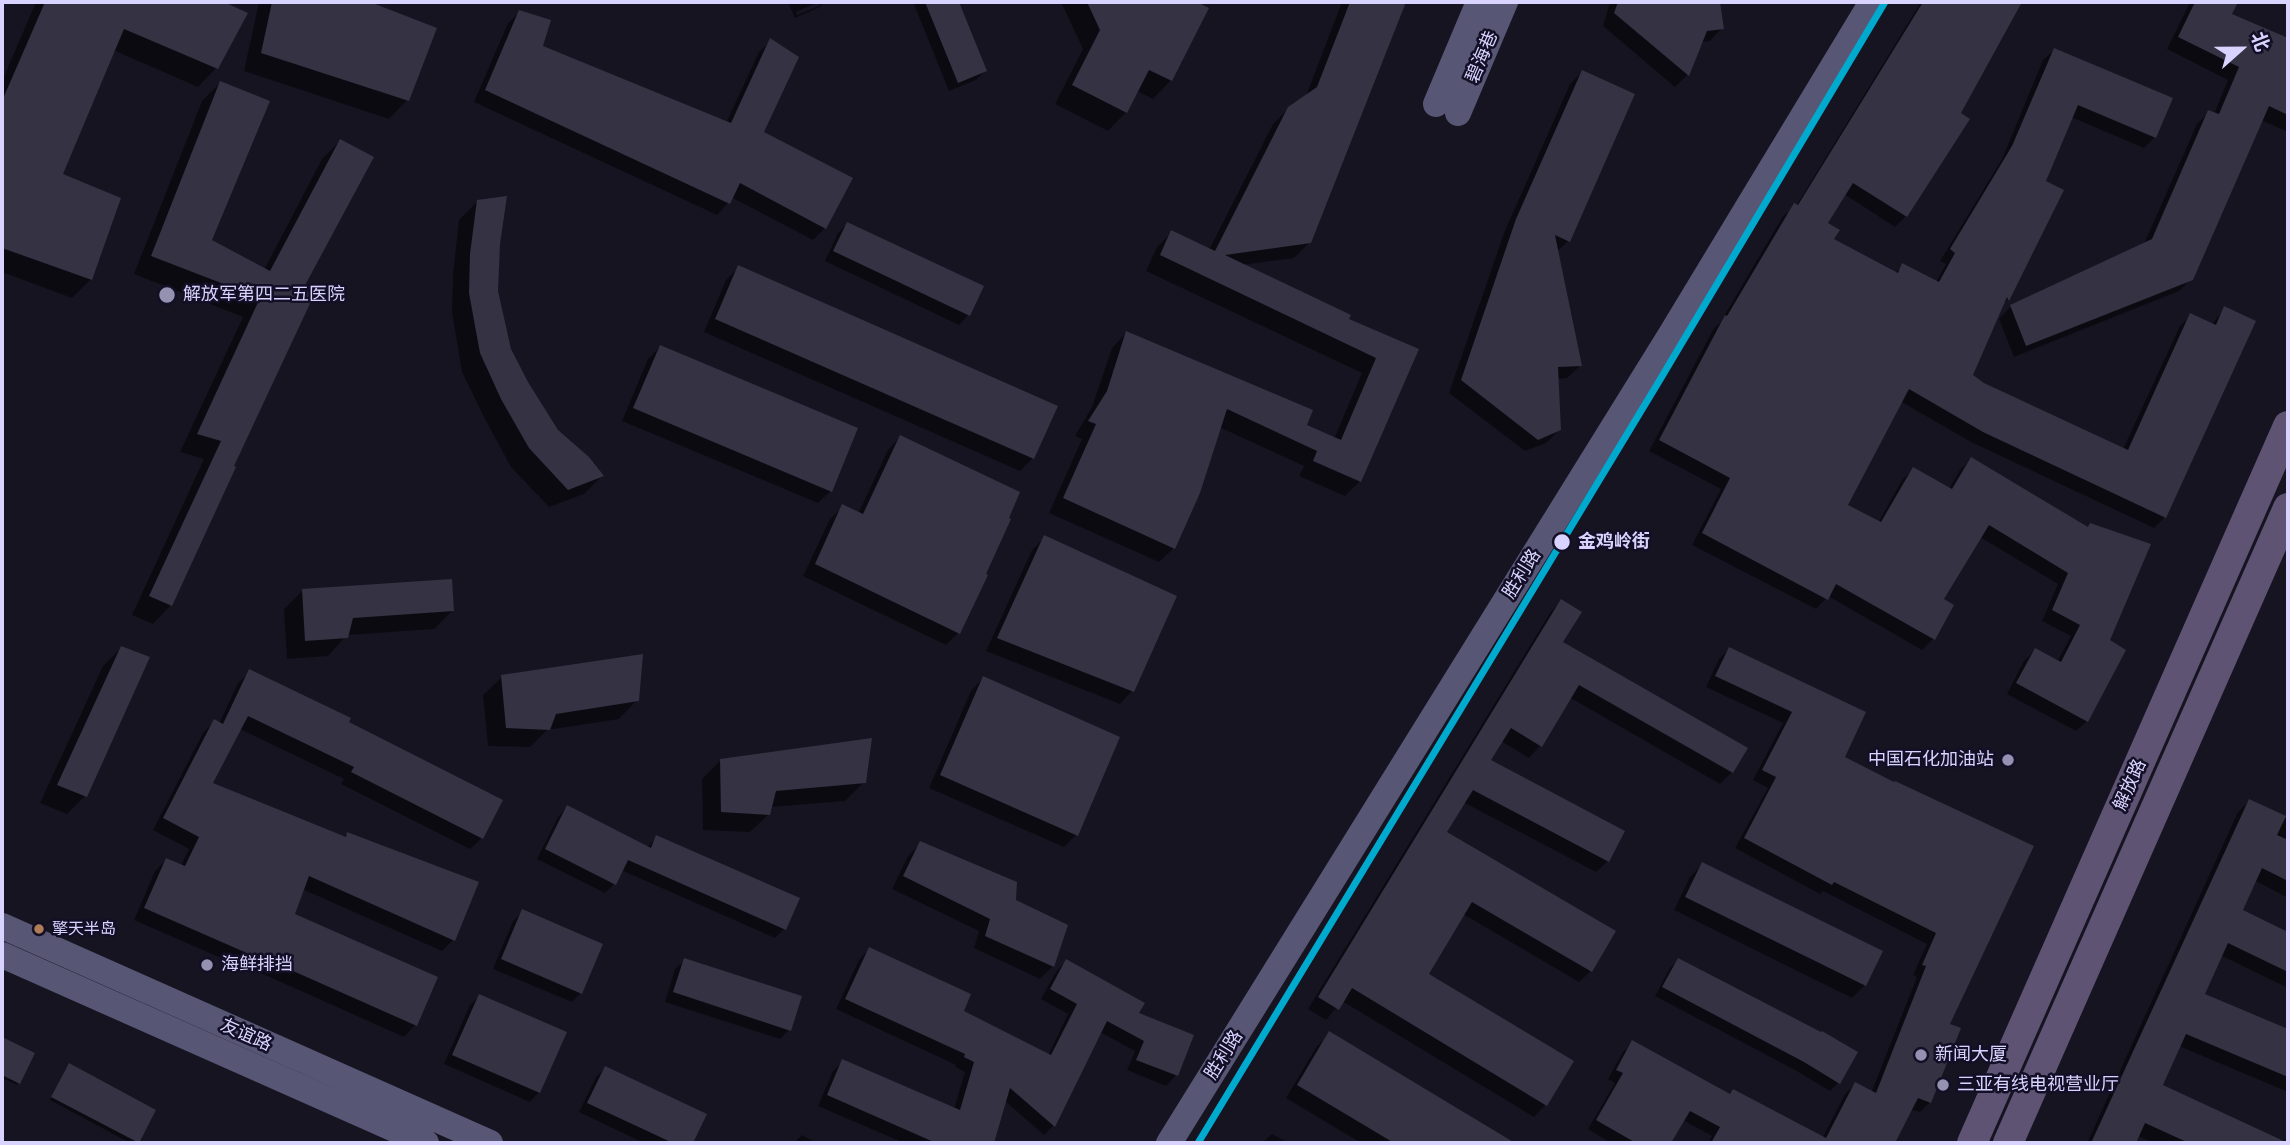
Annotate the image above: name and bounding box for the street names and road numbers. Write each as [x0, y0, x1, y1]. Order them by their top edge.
street label: 碧海巷 [1462, 28, 1502, 86]
street label: 胜利路 [1499, 545, 1545, 603]
street label: 解放路 [2109, 756, 2151, 814]
street label: 友谊路 [217, 1014, 275, 1056]
street label: 胜利路 [1201, 1026, 1247, 1084]

